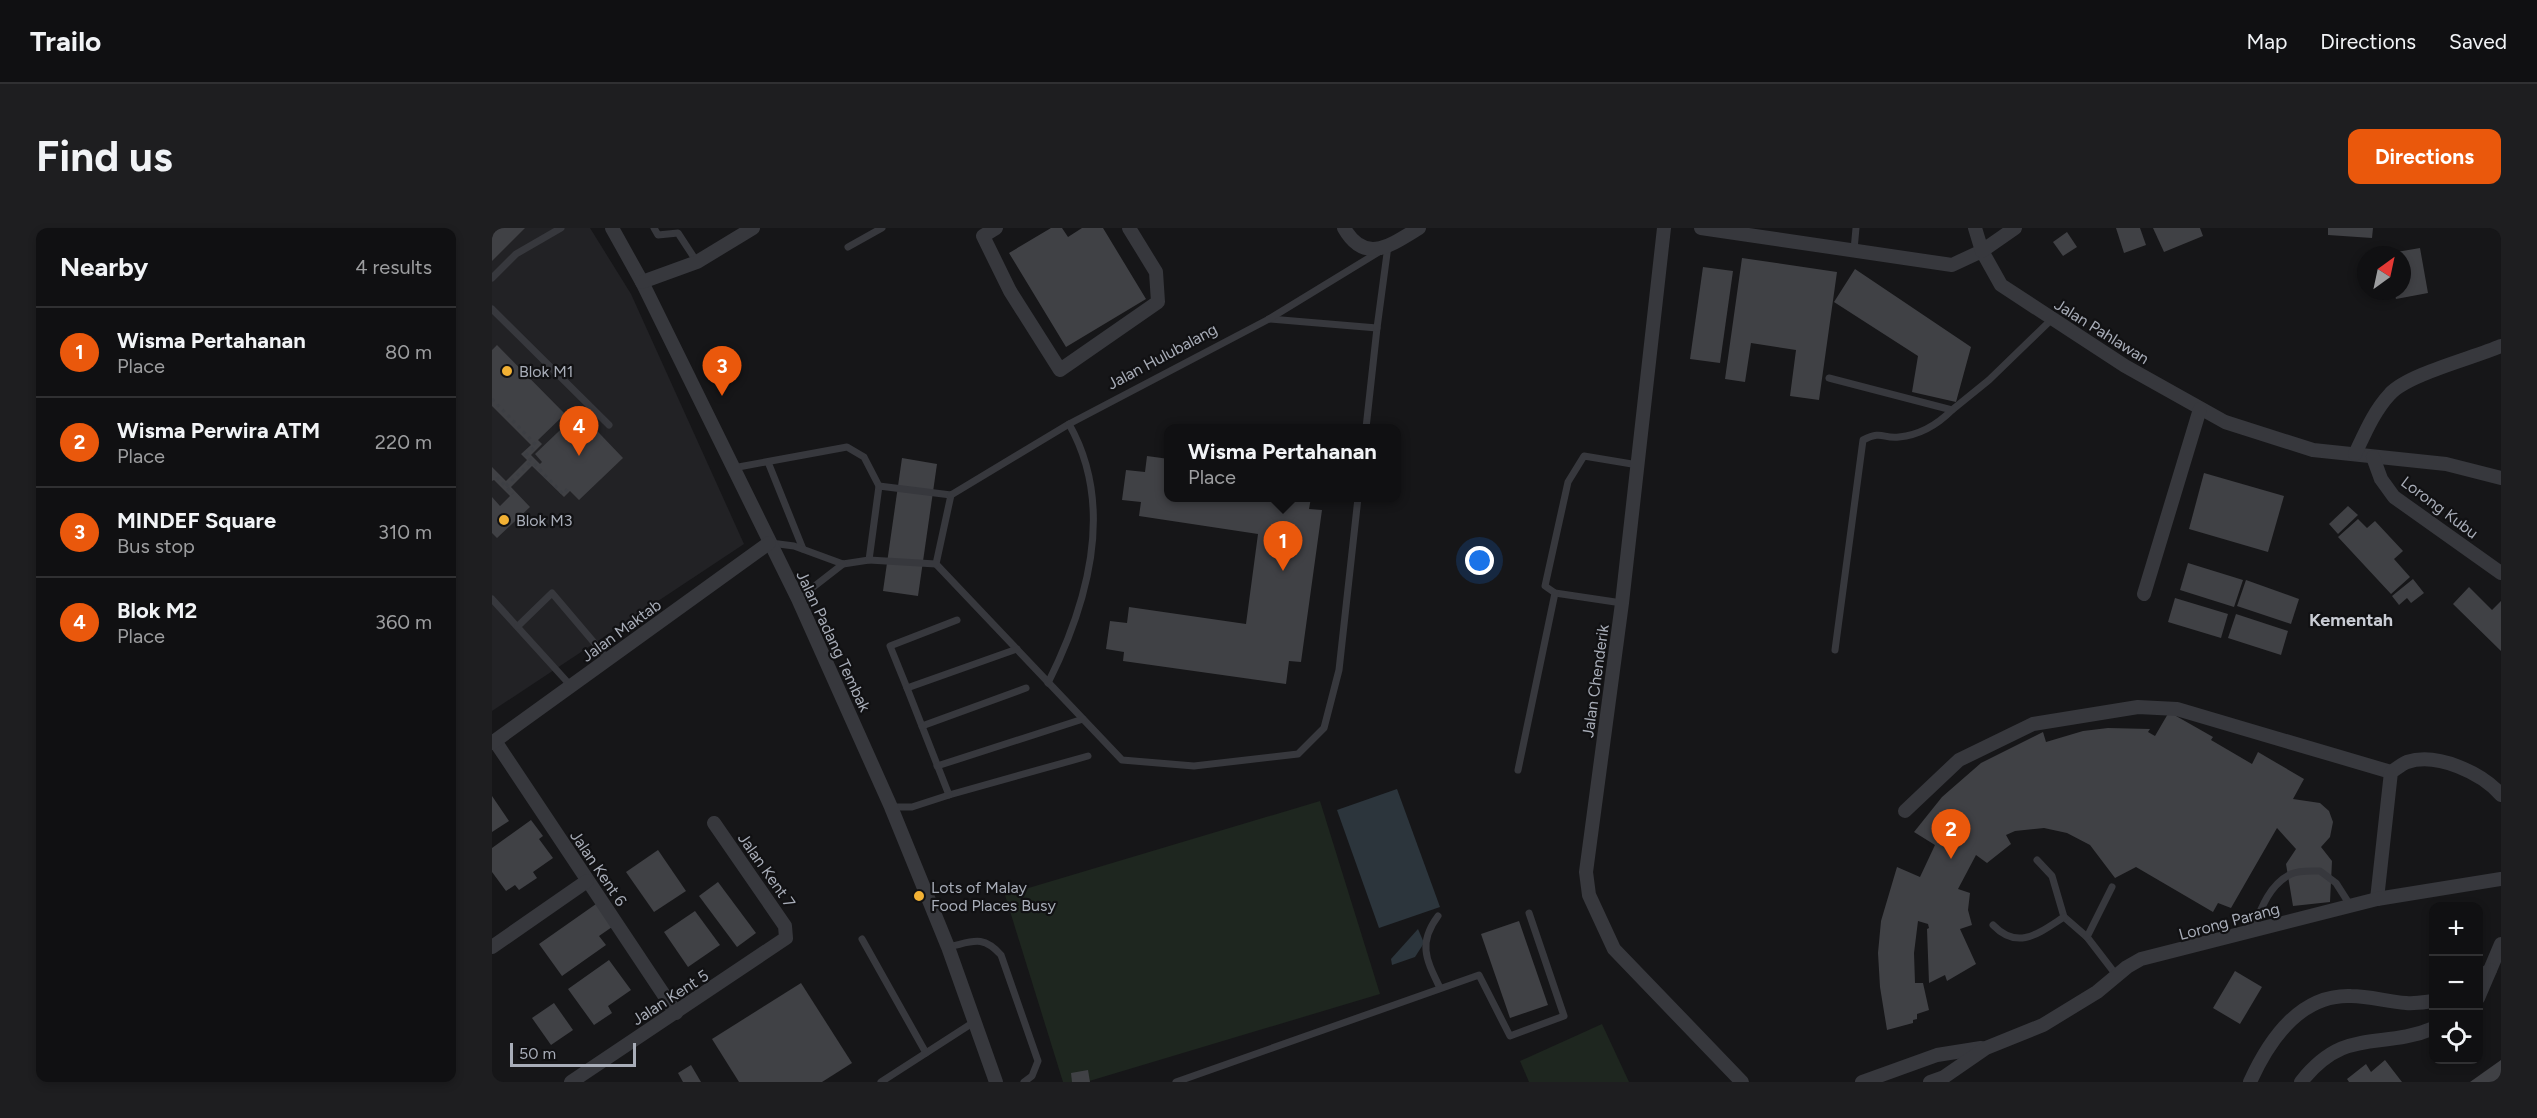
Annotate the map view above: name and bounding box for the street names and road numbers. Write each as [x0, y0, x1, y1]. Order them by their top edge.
street label: Jalan Pahlawan [2051, 295, 2153, 368]
street label: Jalan Hulubalang [1104, 319, 1221, 393]
street label: Lorong Kubu [2397, 472, 2482, 543]
street label: Jalan Padang Tembak [792, 568, 875, 715]
street label: Jalan Maktab [578, 595, 665, 666]
street label: Jalan Chenderik [1578, 623, 1613, 739]
street label: Jalan Kent 6 [566, 827, 631, 910]
street label: Jalan Kent 7 [734, 829, 800, 912]
street label: Lorong Parang [2177, 899, 2282, 944]
street label: Jalan Kent 5 [628, 966, 712, 1029]

